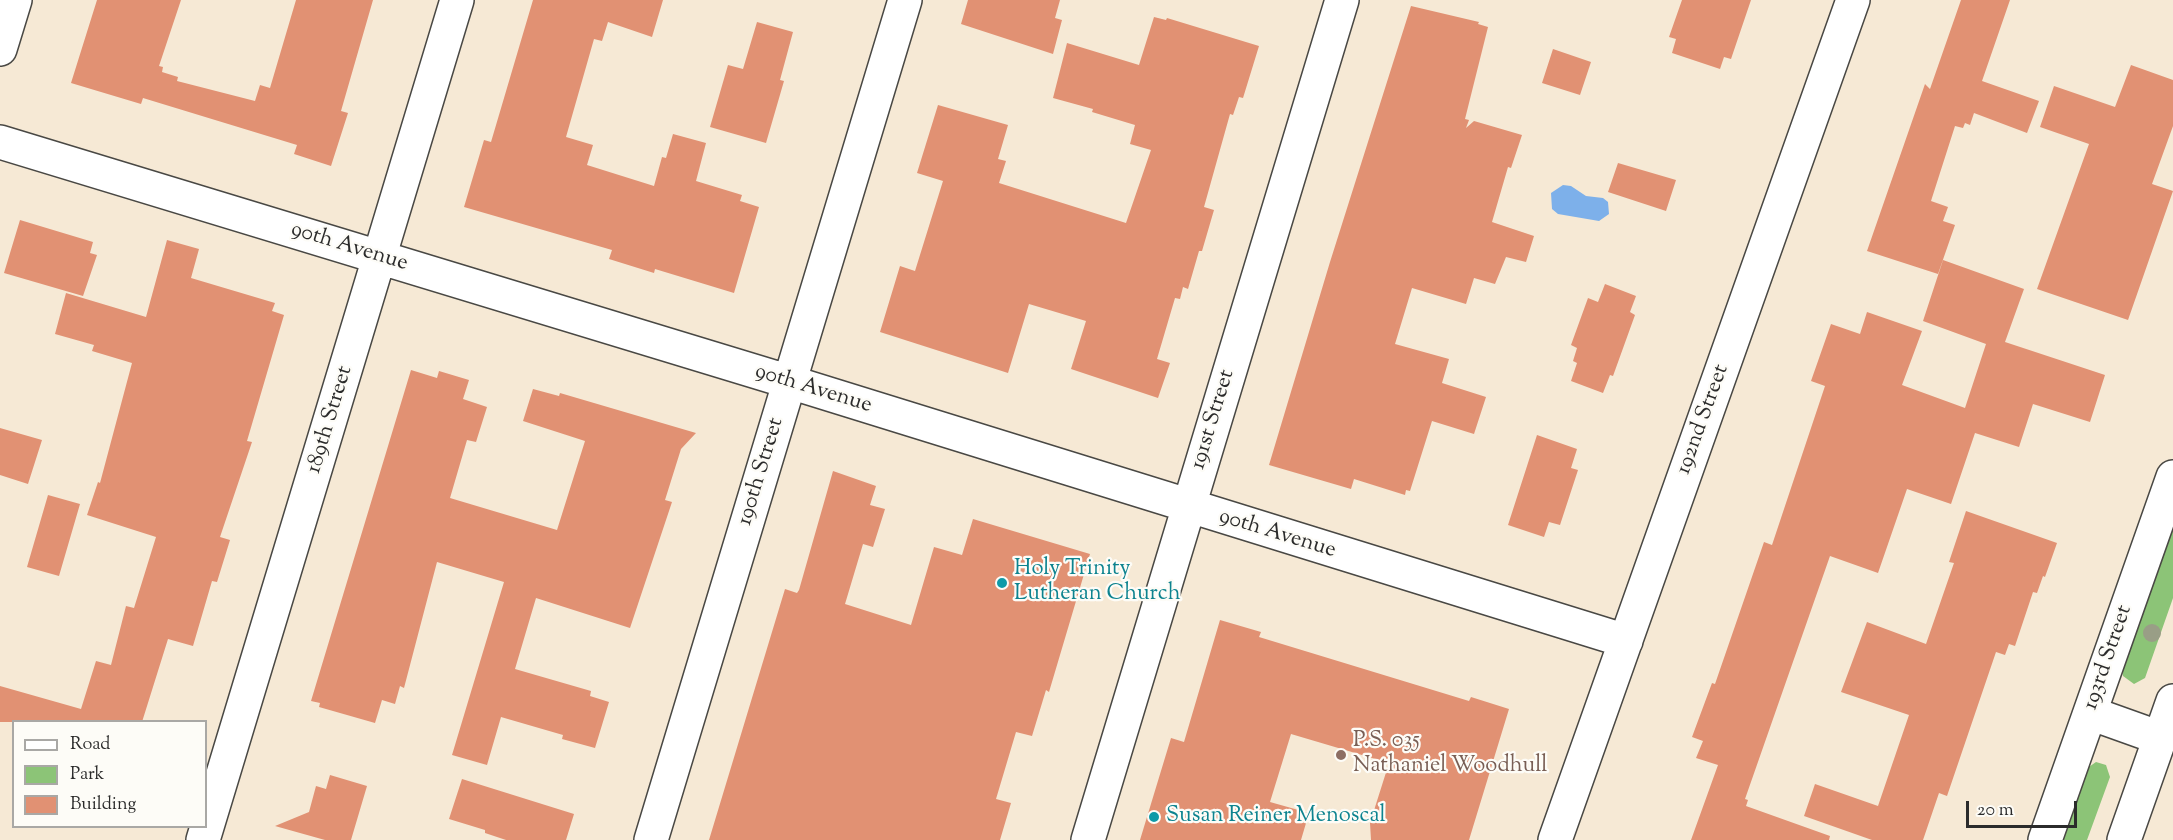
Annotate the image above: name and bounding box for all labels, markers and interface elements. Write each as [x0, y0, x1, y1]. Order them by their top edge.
street label: 90th Avenue [287, 218, 411, 278]
street label: 90th Avenue [751, 360, 875, 420]
street label: 192nd Street [1672, 361, 1736, 479]
street label: 189th Street [302, 363, 360, 477]
street label: 191st Street [1186, 367, 1242, 473]
street label: 190th Street [733, 415, 791, 529]
street label: 90th Avenue [1215, 505, 1339, 565]
place label: Holy Trinity Lutheran Church [1014, 557, 1181, 608]
marker: Holy Trinity Lutheran Church [995, 576, 1009, 590]
street label: 193rd Street [2079, 602, 2139, 714]
legend [12, 720, 207, 828]
place label: P.S. 035 Nathaniel Woodhull [1353, 729, 1547, 780]
text: Road [70, 732, 110, 758]
marker: P.S. 035 Nathaniel Woodhull [1334, 748, 1348, 762]
text: Park [70, 762, 104, 788]
scale bar [1969, 789, 2080, 827]
text: Building [70, 792, 136, 818]
text: 20 m [1977, 798, 2014, 824]
place label: Susan Reiner Menoscal [1166, 804, 1386, 830]
marker: Susan Reiner Menoscal [1147, 810, 1161, 824]

